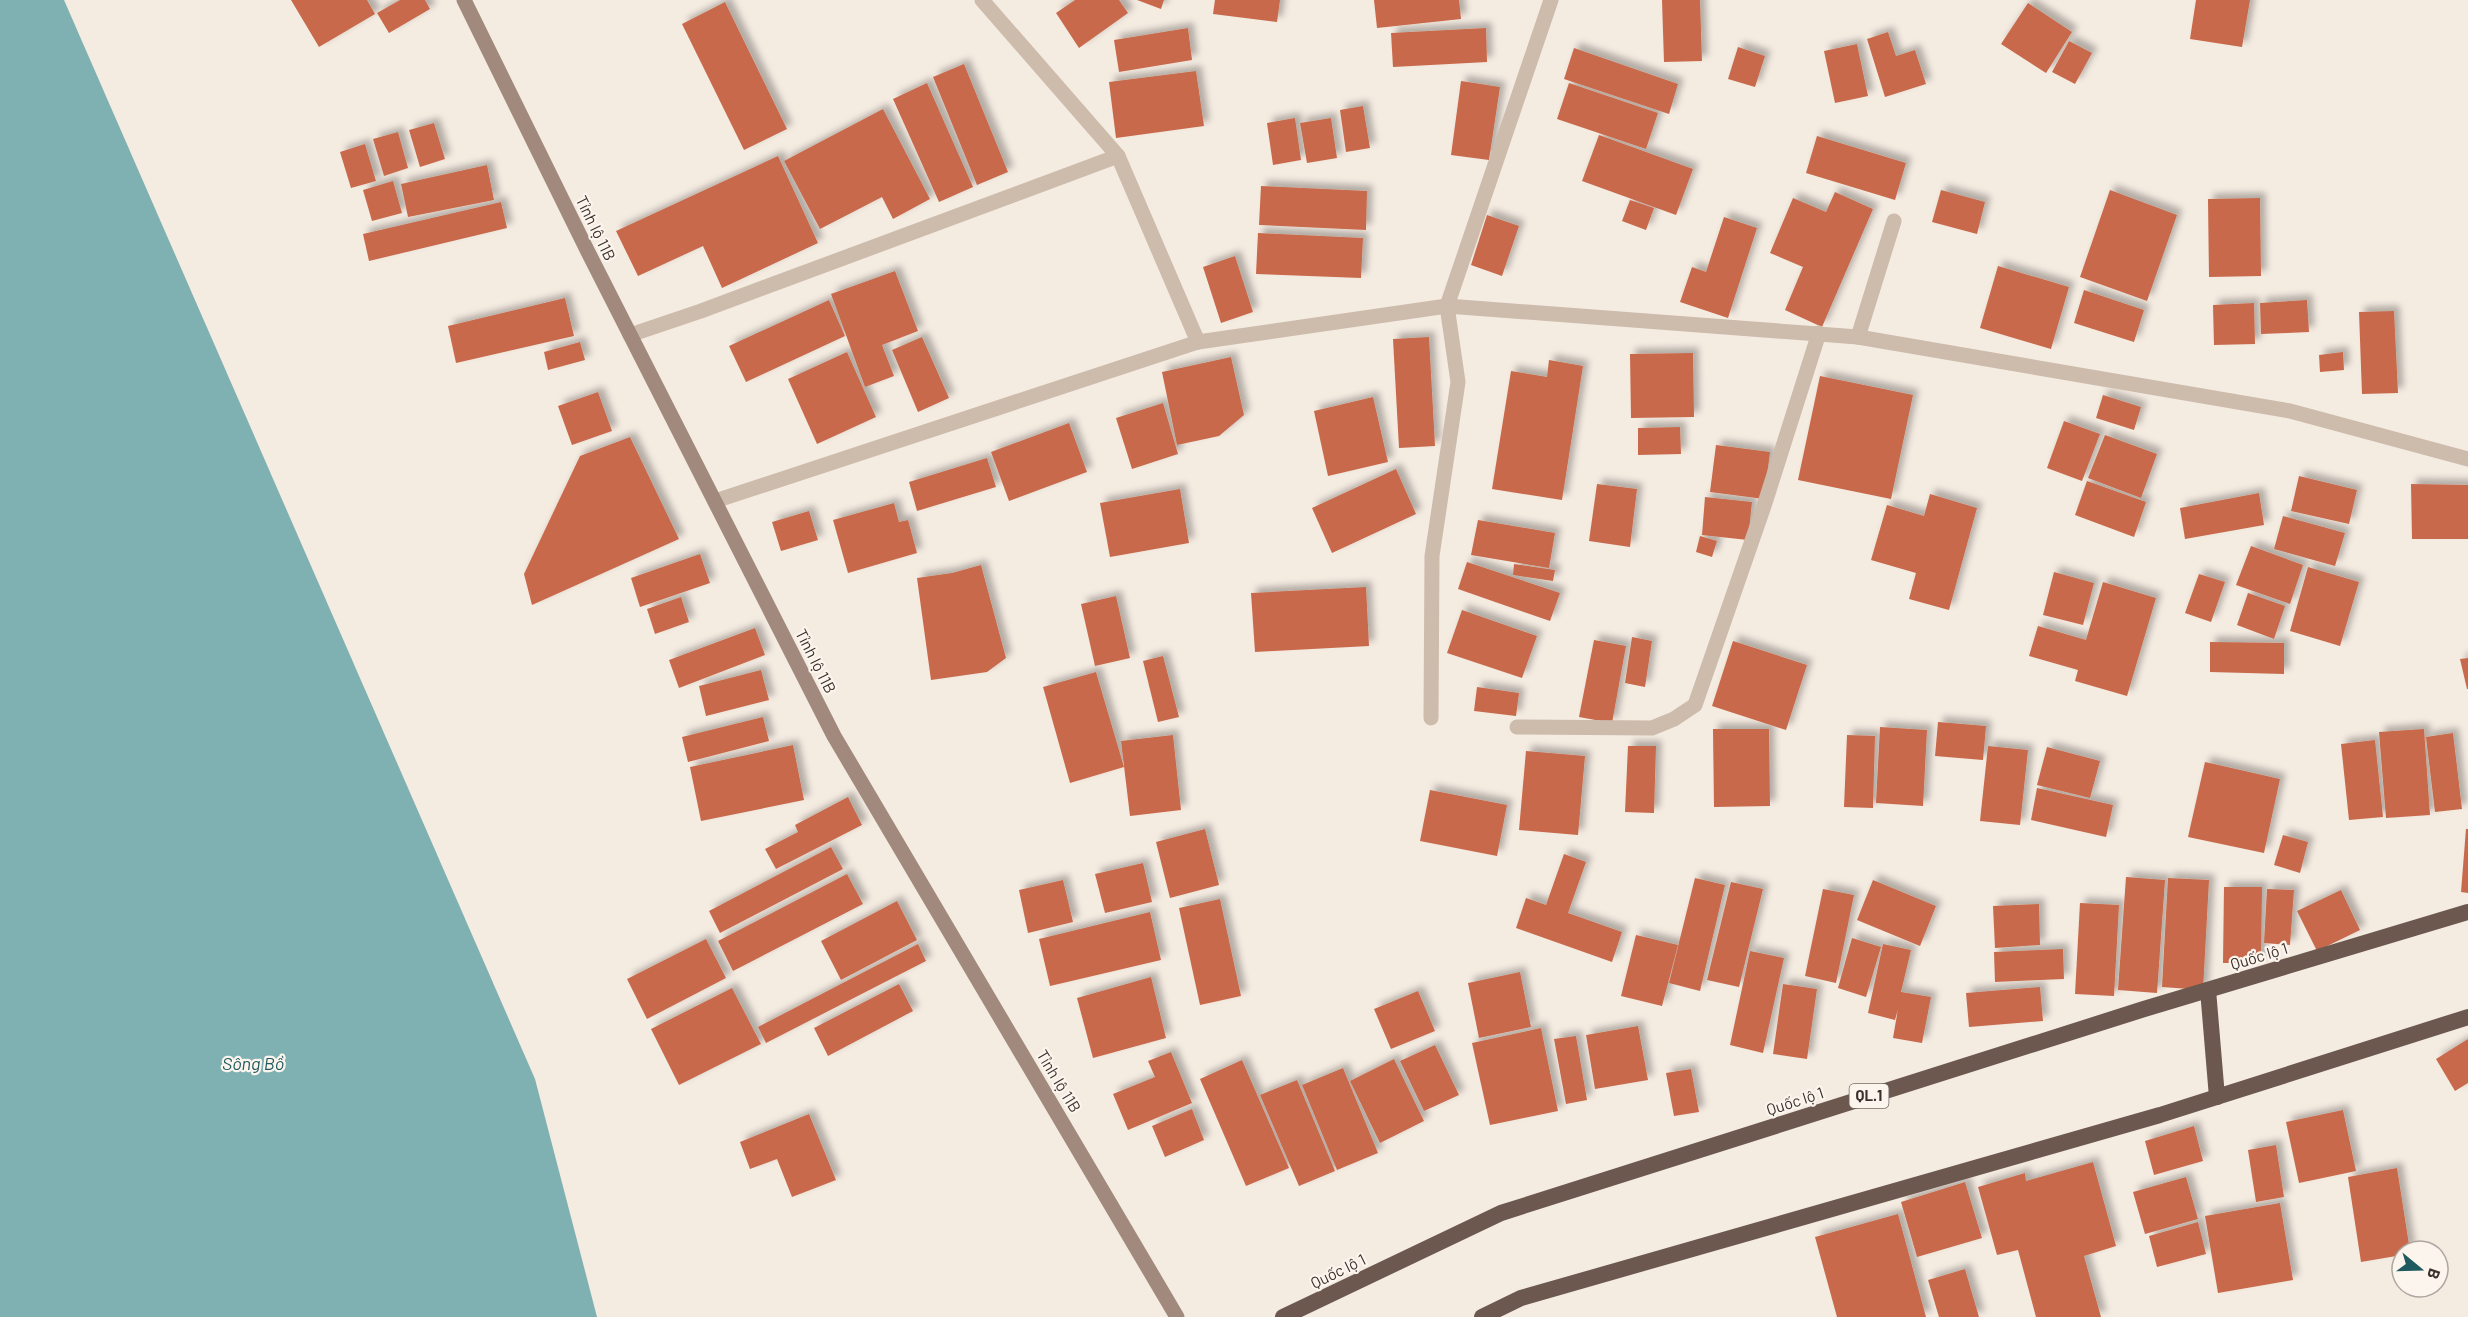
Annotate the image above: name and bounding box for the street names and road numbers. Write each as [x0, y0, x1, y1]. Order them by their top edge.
street label: Tỉnh lộ 11B [573, 192, 620, 263]
street label: Tỉnh lộ 11B [792, 625, 841, 696]
street label: Quốc lộ 1 [2228, 938, 2290, 973]
street label: Tỉnh lộ 11B [1033, 1046, 1086, 1115]
street label: Quốc lộ 1 [1764, 1082, 1826, 1119]
road number: QL.1 [1850, 1084, 1888, 1108]
street label: Quốc lộ 1 [1307, 1249, 1368, 1292]

